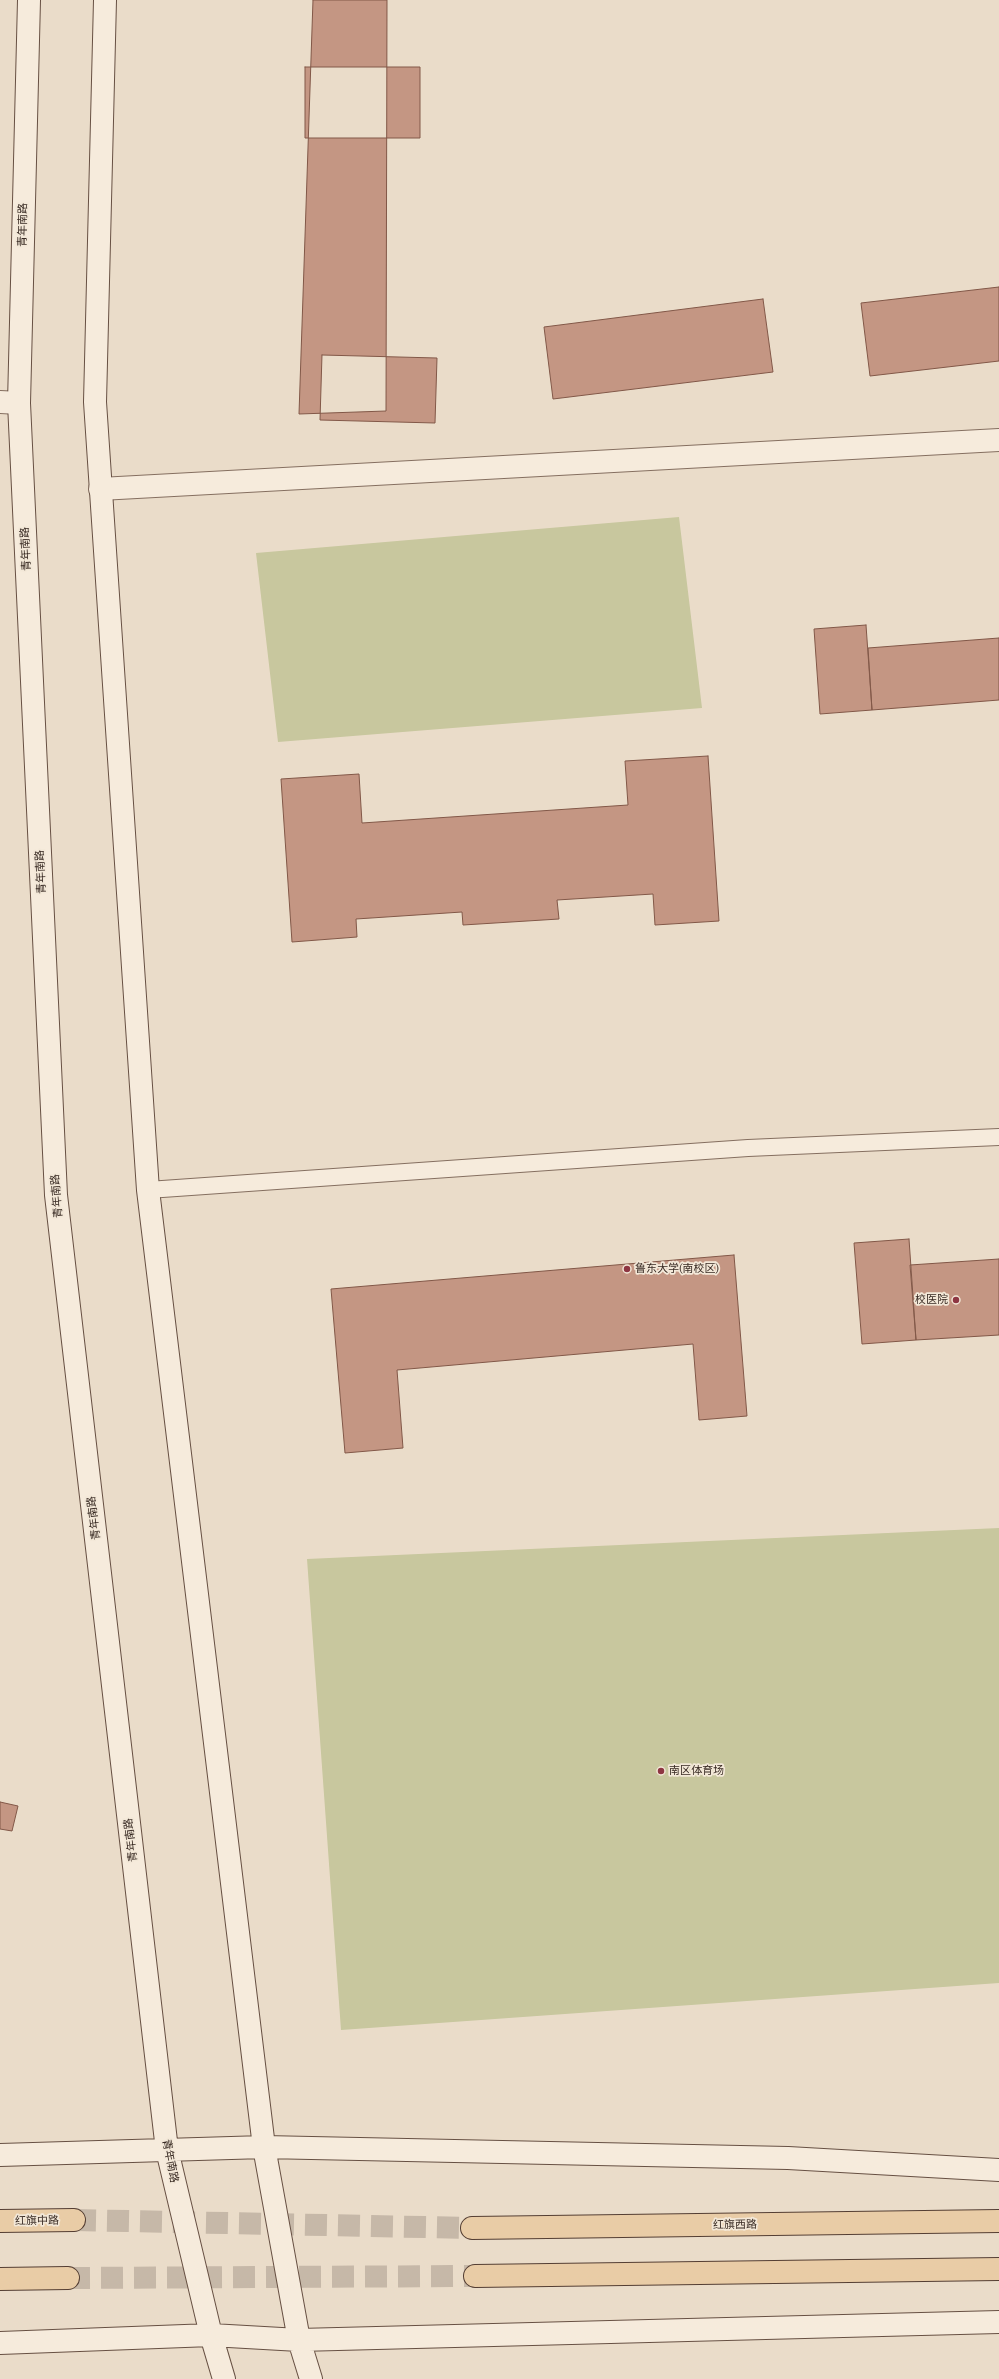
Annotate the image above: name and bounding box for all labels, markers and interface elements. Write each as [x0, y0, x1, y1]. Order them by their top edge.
street label: 青年南路 [16, 203, 30, 247]
street label: 青年南路 [18, 527, 34, 571]
street label: 青年南路 [33, 850, 49, 894]
street label: 青年南路 [49, 1174, 65, 1218]
place label: 鲁东大学(南校区) [635, 1262, 719, 1276]
marker: 鲁东大学(南校区) [622, 1264, 632, 1274]
place label: 校医院 [915, 1293, 948, 1307]
marker: 校医院 [951, 1295, 961, 1305]
street label: 青年南路 [85, 1495, 103, 1541]
place label: 南区体育场 [669, 1764, 724, 1778]
marker: 南区体育场 [656, 1766, 666, 1776]
street label: 青年南路 [122, 1817, 140, 1863]
street label: 青年南路 [159, 2138, 181, 2184]
street label: 红旗中路 [15, 2214, 59, 2228]
street label: 红旗西路 [713, 2218, 757, 2232]

